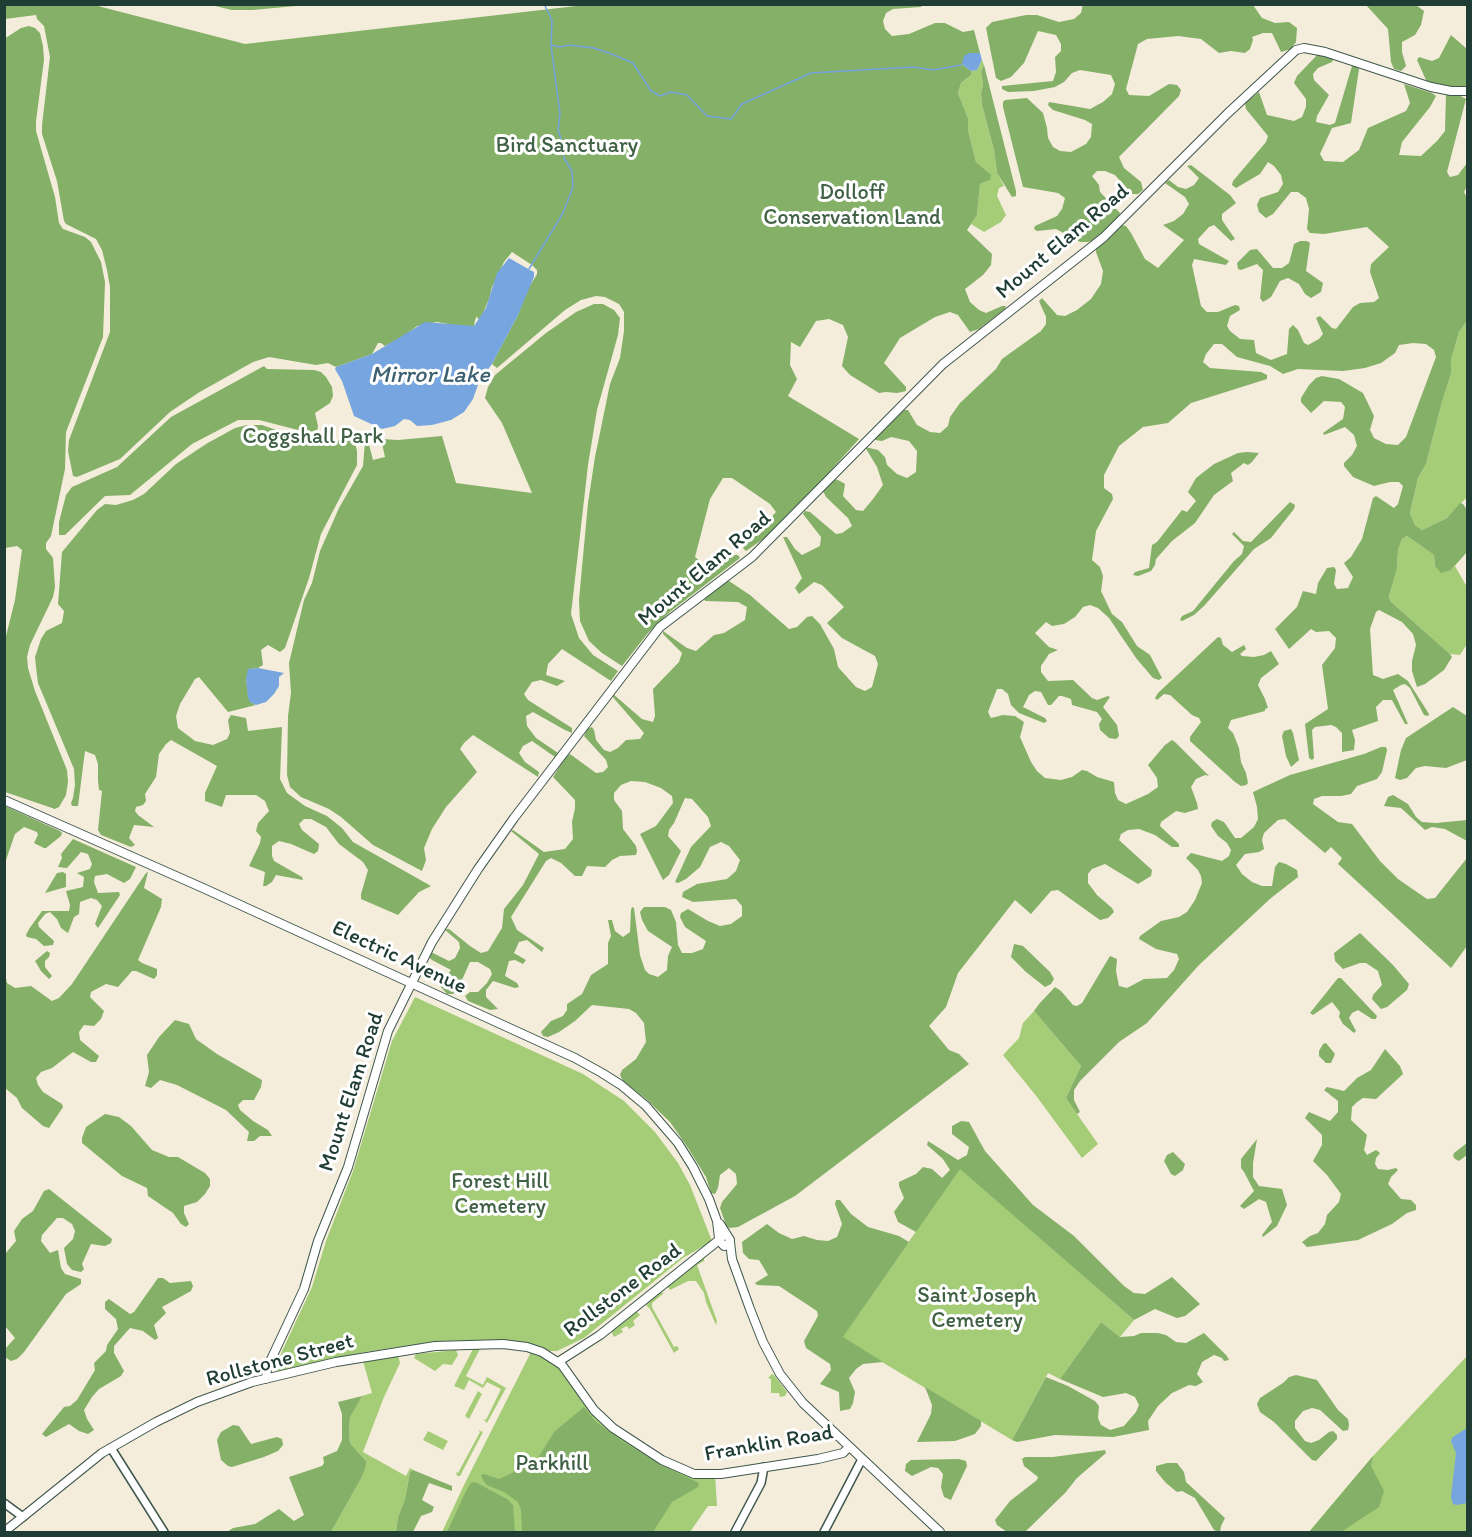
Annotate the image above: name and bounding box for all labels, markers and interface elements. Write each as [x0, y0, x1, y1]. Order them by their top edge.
park label: Bird Sanctuary [496, 133, 638, 159]
street label: Mount Elam Road [991, 179, 1135, 305]
park label: Dolloff Conservation Land [763, 180, 941, 231]
water label: Mirror Lake [370, 362, 490, 390]
park label: Coggshall Park [242, 424, 384, 450]
street label: Mount Elam Road [633, 506, 777, 632]
street label: Electric Avenue [328, 915, 470, 1001]
street label: Mount Elam Road [314, 1009, 390, 1175]
park label: Forest Hill Cemetery [451, 1169, 549, 1220]
street label: Rollstone Road [559, 1238, 687, 1344]
park label: Saint Joseph Cemetery [917, 1283, 1037, 1334]
street label: Rollstone Street [203, 1329, 357, 1393]
street label: Franklin Road [703, 1420, 835, 1468]
park label: Parkhill [515, 1451, 589, 1477]

